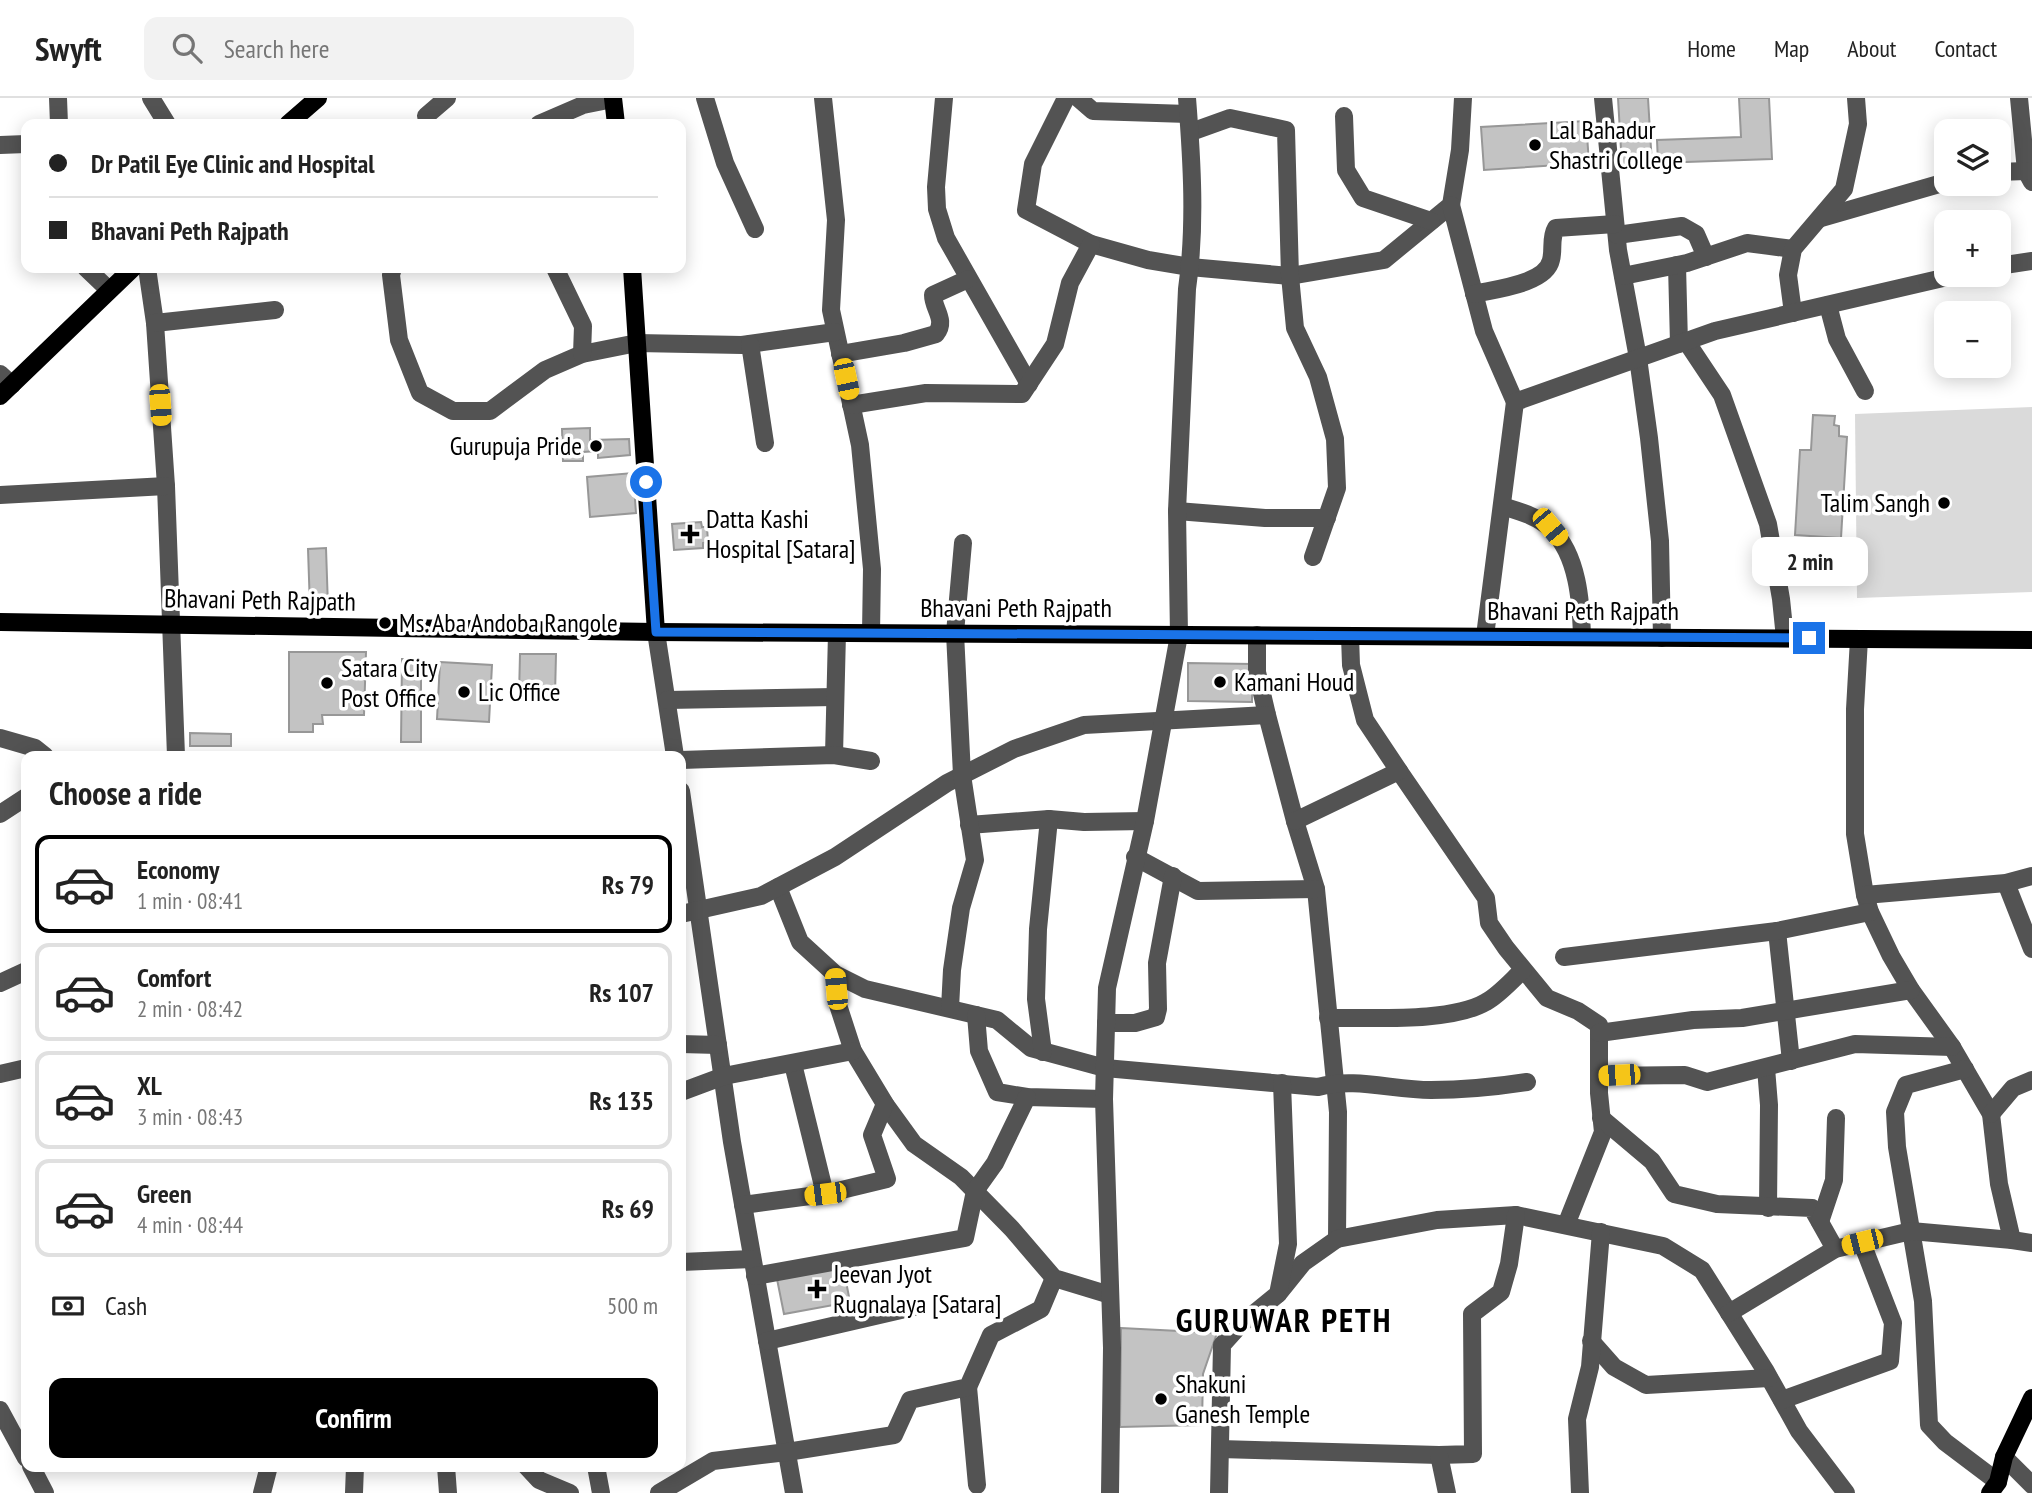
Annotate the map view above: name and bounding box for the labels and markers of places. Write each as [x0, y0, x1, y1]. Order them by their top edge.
place label: Lal Bahadur Shastri College [1549, 113, 1683, 176]
marker: Lal Bahadur Shastri College [1527, 137, 1543, 153]
place label: Gurupuja Pride [450, 429, 582, 462]
marker: Gurupuja Pride [588, 438, 604, 454]
place label: Talim Sangh [1820, 486, 1930, 519]
marker: Talim Sangh [1936, 495, 1952, 511]
place label: Datta Kashi Hospital [Satara] [706, 502, 856, 565]
marker: Datta Kashi Hospital [Satara] [680, 524, 700, 544]
place label: Ms. Aba Andoba Rangole [399, 606, 618, 639]
marker: Ms. Aba Andoba Rangole [377, 615, 393, 631]
place label: Satara City Post Office [341, 651, 438, 714]
place label: Kamani Houd [1234, 665, 1354, 698]
marker: Kamani Houd [1212, 674, 1228, 690]
marker: Satara City Post Office [319, 675, 335, 691]
place label: Lic Office [478, 675, 561, 708]
marker: Lic Office [456, 684, 472, 700]
place label: Jeevan Jyot Rugnalaya [Satara] [832, 1257, 1001, 1320]
marker: Jeevan Jyot Rugnalaya [Satara] [807, 1279, 827, 1299]
place label: Shakuni Ganesh Temple [1175, 1367, 1310, 1430]
marker: Shakuni Ganesh Temple [1153, 1391, 1169, 1407]

